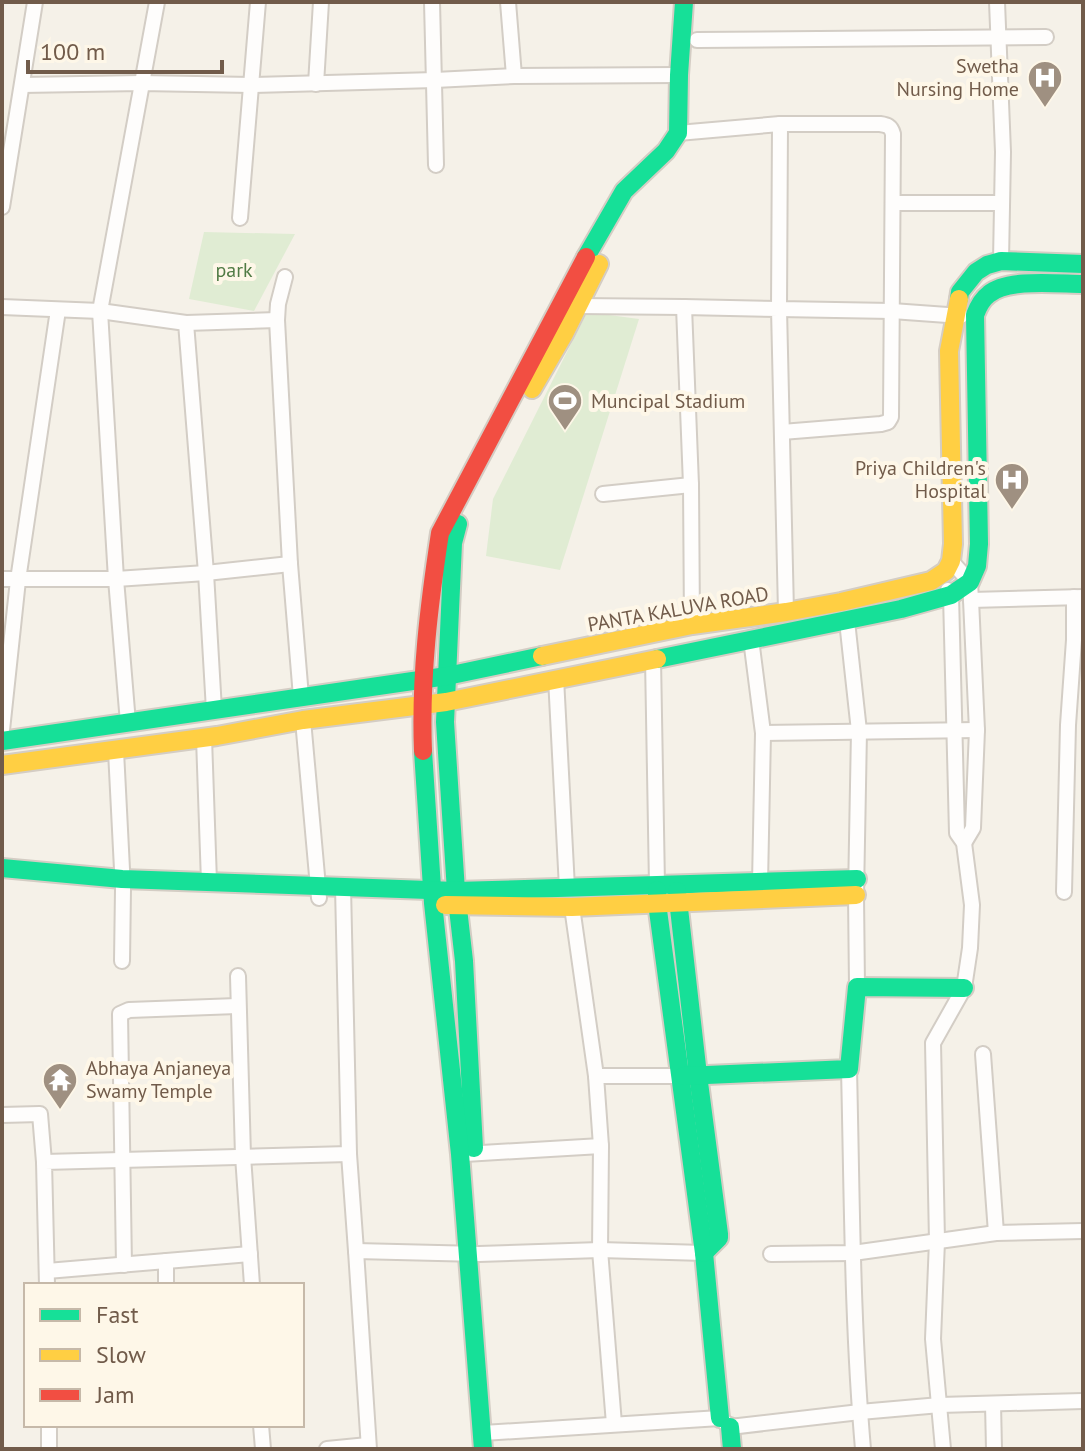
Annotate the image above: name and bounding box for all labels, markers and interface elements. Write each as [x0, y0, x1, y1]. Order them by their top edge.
scale bar [28, 24, 222, 74]
text: 100 m [40, 36, 105, 67]
place label: Swetha Nursing Home [897, 53, 1019, 102]
hospital icon: Swetha Nursing Home [1026, 59, 1064, 109]
park label: park [215, 257, 253, 283]
sports icon: Muncipal Stadium [546, 382, 584, 432]
place label: Muncipal Stadium [591, 388, 745, 414]
place label: Priya Children's Hospital [855, 455, 986, 504]
hospital icon: Priya Children's Hospital [993, 461, 1031, 511]
street label: PANTA KALUVA ROAD [585, 580, 771, 638]
place label: Abhaya Anjaneya Swamy Temple [86, 1055, 231, 1104]
temple icon: Abhaya Anjaneya Swamy Temple [41, 1061, 79, 1111]
legend [24, 1283, 304, 1427]
text: Fast [96, 1299, 139, 1330]
text: Slow [96, 1339, 146, 1370]
text: Jam [95, 1379, 134, 1410]

